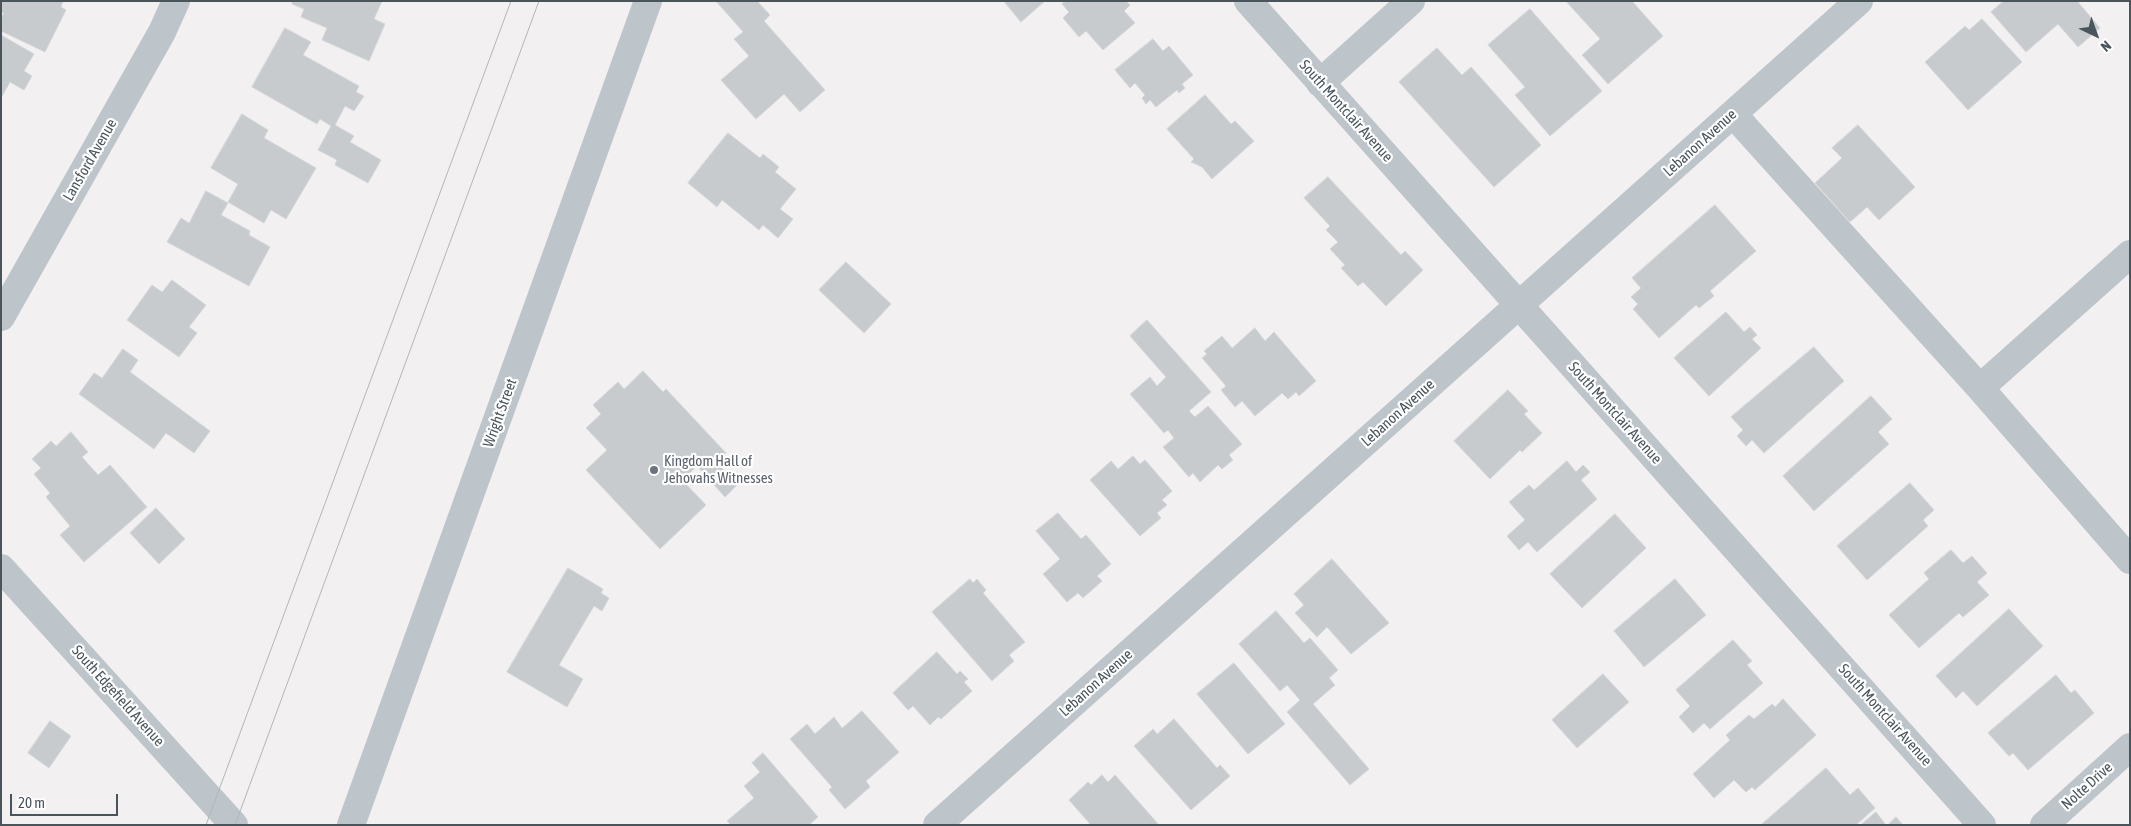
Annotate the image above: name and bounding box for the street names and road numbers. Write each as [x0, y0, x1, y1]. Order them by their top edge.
street label: South Montclair Avenue [1296, 56, 1396, 166]
street label: Lebanon Avenue [1660, 106, 1740, 180]
street label: Lansford Avenue [59, 116, 121, 204]
street label: South Montclair Avenue [1565, 358, 1665, 468]
street label: Wright Street [479, 376, 521, 450]
street label: Lebanon Avenue [1358, 376, 1438, 450]
street label: South Edgefield Avenue [68, 642, 168, 750]
street label: Lebanon Avenue [1056, 646, 1136, 720]
street label: South Montclair Avenue [1835, 660, 1935, 770]
street label: Nolte Drive [2058, 759, 2116, 813]

